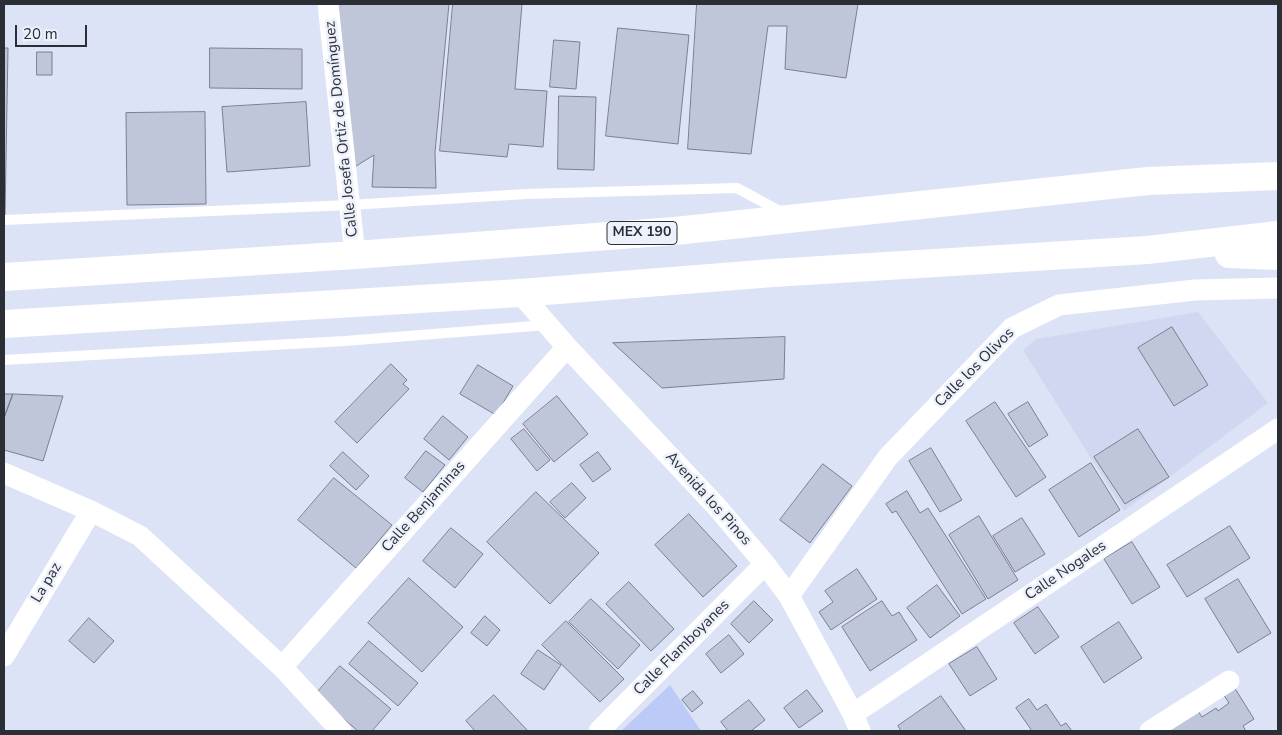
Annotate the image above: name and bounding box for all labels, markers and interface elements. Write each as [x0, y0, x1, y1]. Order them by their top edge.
scale bar [18, 15, 90, 47]
street label: Calle Josefa Ortiz de Domínguez [322, 20, 362, 238]
text: 20 m [23, 24, 58, 44]
road number: MEX 190 [607, 222, 677, 244]
street label: Calle los Olivos [932, 325, 1018, 411]
street label: Avenida los Pinos [661, 449, 755, 549]
street label: Calle Benjaminas [378, 458, 470, 556]
street label: Calle Nogales [1022, 537, 1110, 605]
street label: La paz [28, 560, 66, 606]
street label: Calle Flamboyanes [630, 596, 734, 700]

